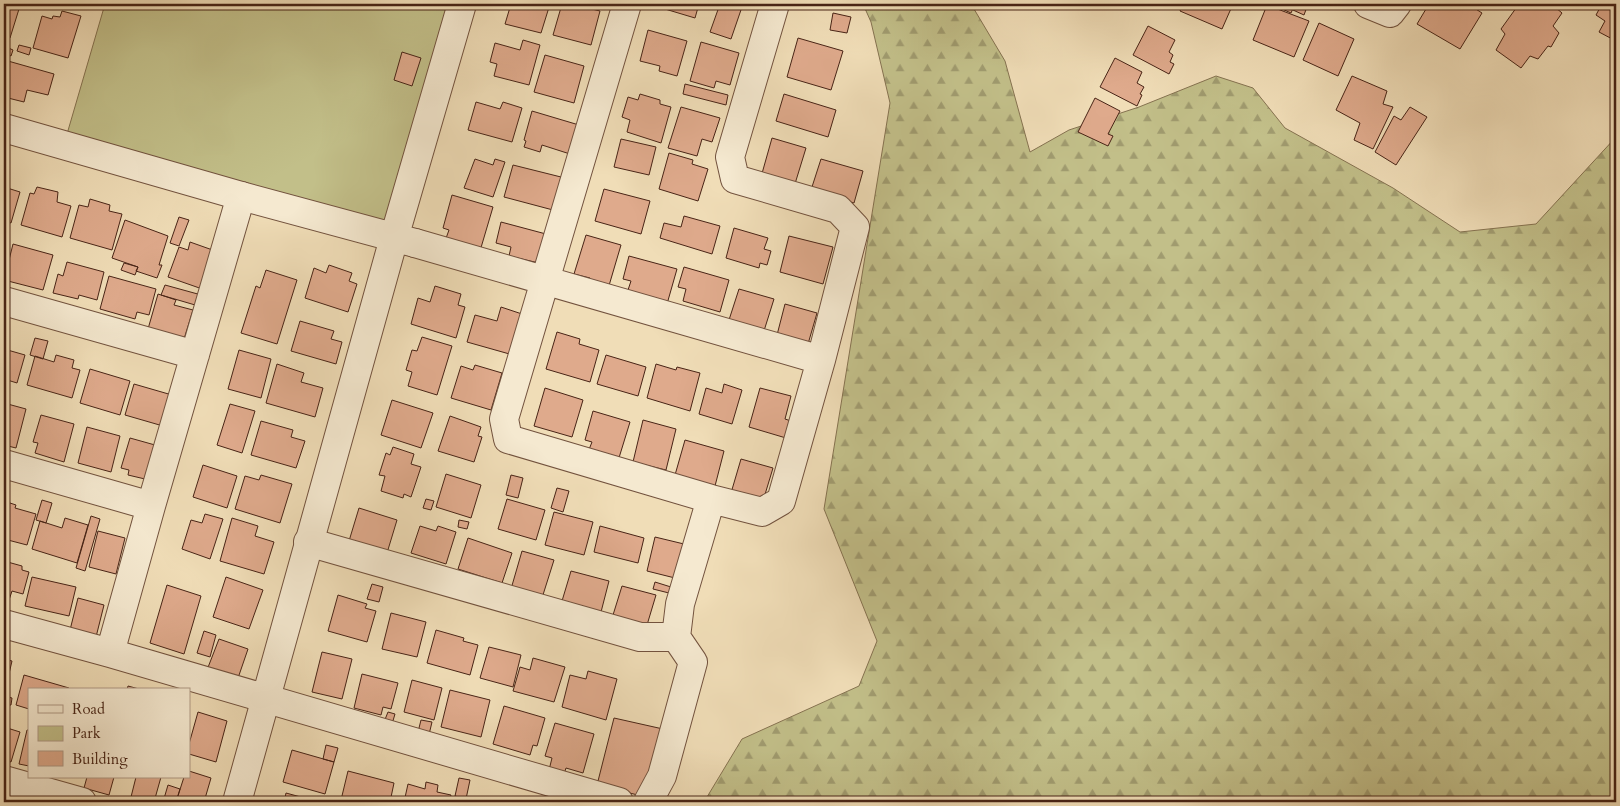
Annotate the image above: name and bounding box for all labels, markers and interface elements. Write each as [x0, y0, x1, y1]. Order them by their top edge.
legend [28, 688, 190, 778]
text: Road [72, 699, 105, 719]
text: Park [72, 723, 101, 743]
text: Building [72, 749, 128, 769]

